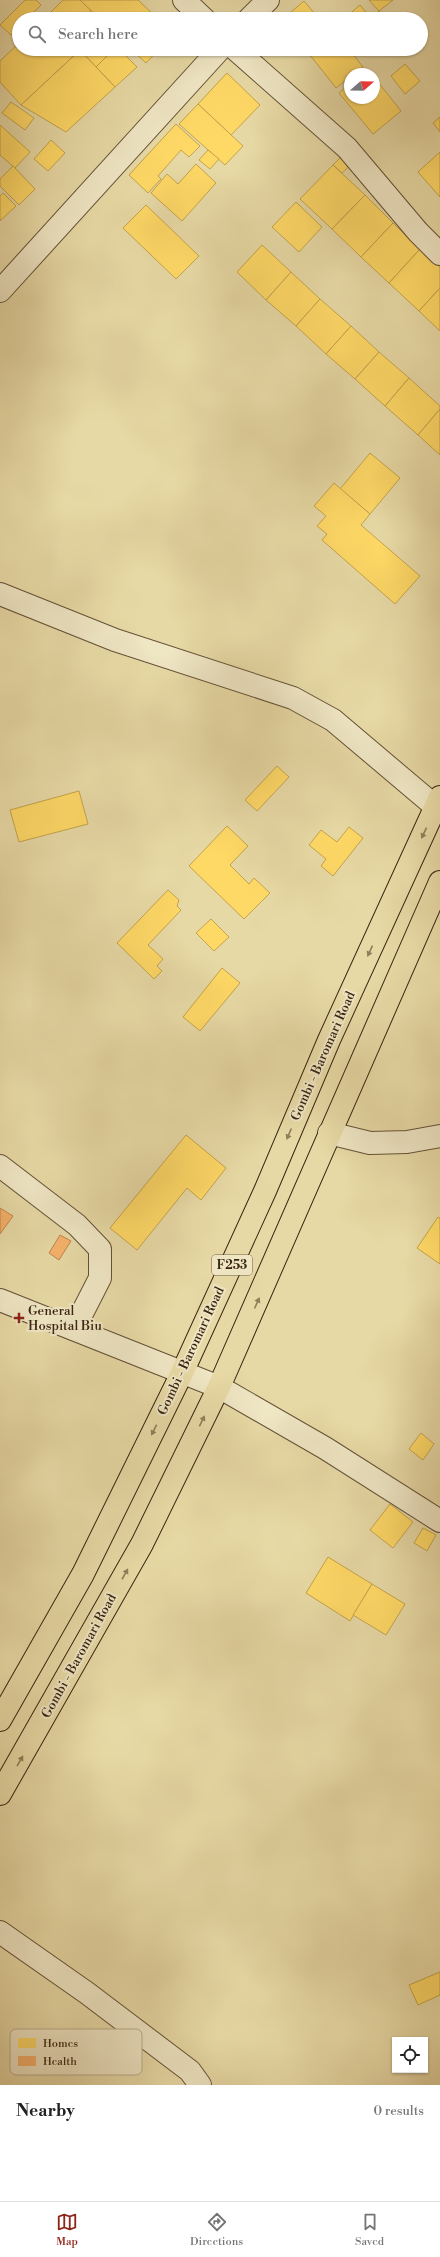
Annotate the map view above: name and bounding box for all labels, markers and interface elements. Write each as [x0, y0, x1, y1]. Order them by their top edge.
search box [12, 12, 428, 56]
icon: search [26, 23, 48, 45]
text: Search here [58, 25, 138, 44]
north arrow [344, 68, 380, 104]
one-way arrow [421, 827, 427, 839]
one-way arrow [367, 945, 373, 957]
street label: Gombi - Baromari Road [287, 988, 359, 1123]
one-way arrow [286, 1128, 292, 1140]
road number: F253 [212, 1255, 252, 1275]
street label: Gombi - Baromari Road [154, 1284, 228, 1418]
one-way arrow [254, 1296, 260, 1308]
place label: General Hospital Biu [28, 1303, 102, 1334]
marker: General Hospital Biu [13, 1312, 25, 1324]
one-way arrow [199, 1415, 206, 1426]
one-way arrow [151, 1425, 157, 1436]
one-way arrow [122, 1568, 129, 1580]
street label: Gombi - Baromari Road [38, 1590, 120, 1721]
one-way arrow [16, 1755, 23, 1767]
legend [10, 2029, 142, 2075]
text: Homes [43, 2037, 78, 2051]
map controls [392, 2037, 428, 2073]
button: locate [392, 2037, 428, 2073]
text: Health [43, 2055, 77, 2069]
text: Nearby [16, 2100, 75, 2122]
text: 0 results [373, 2103, 424, 2119]
tab: Map [56, 2211, 78, 2249]
tab: Directions [190, 2211, 243, 2249]
tab: Saved [355, 2211, 384, 2249]

